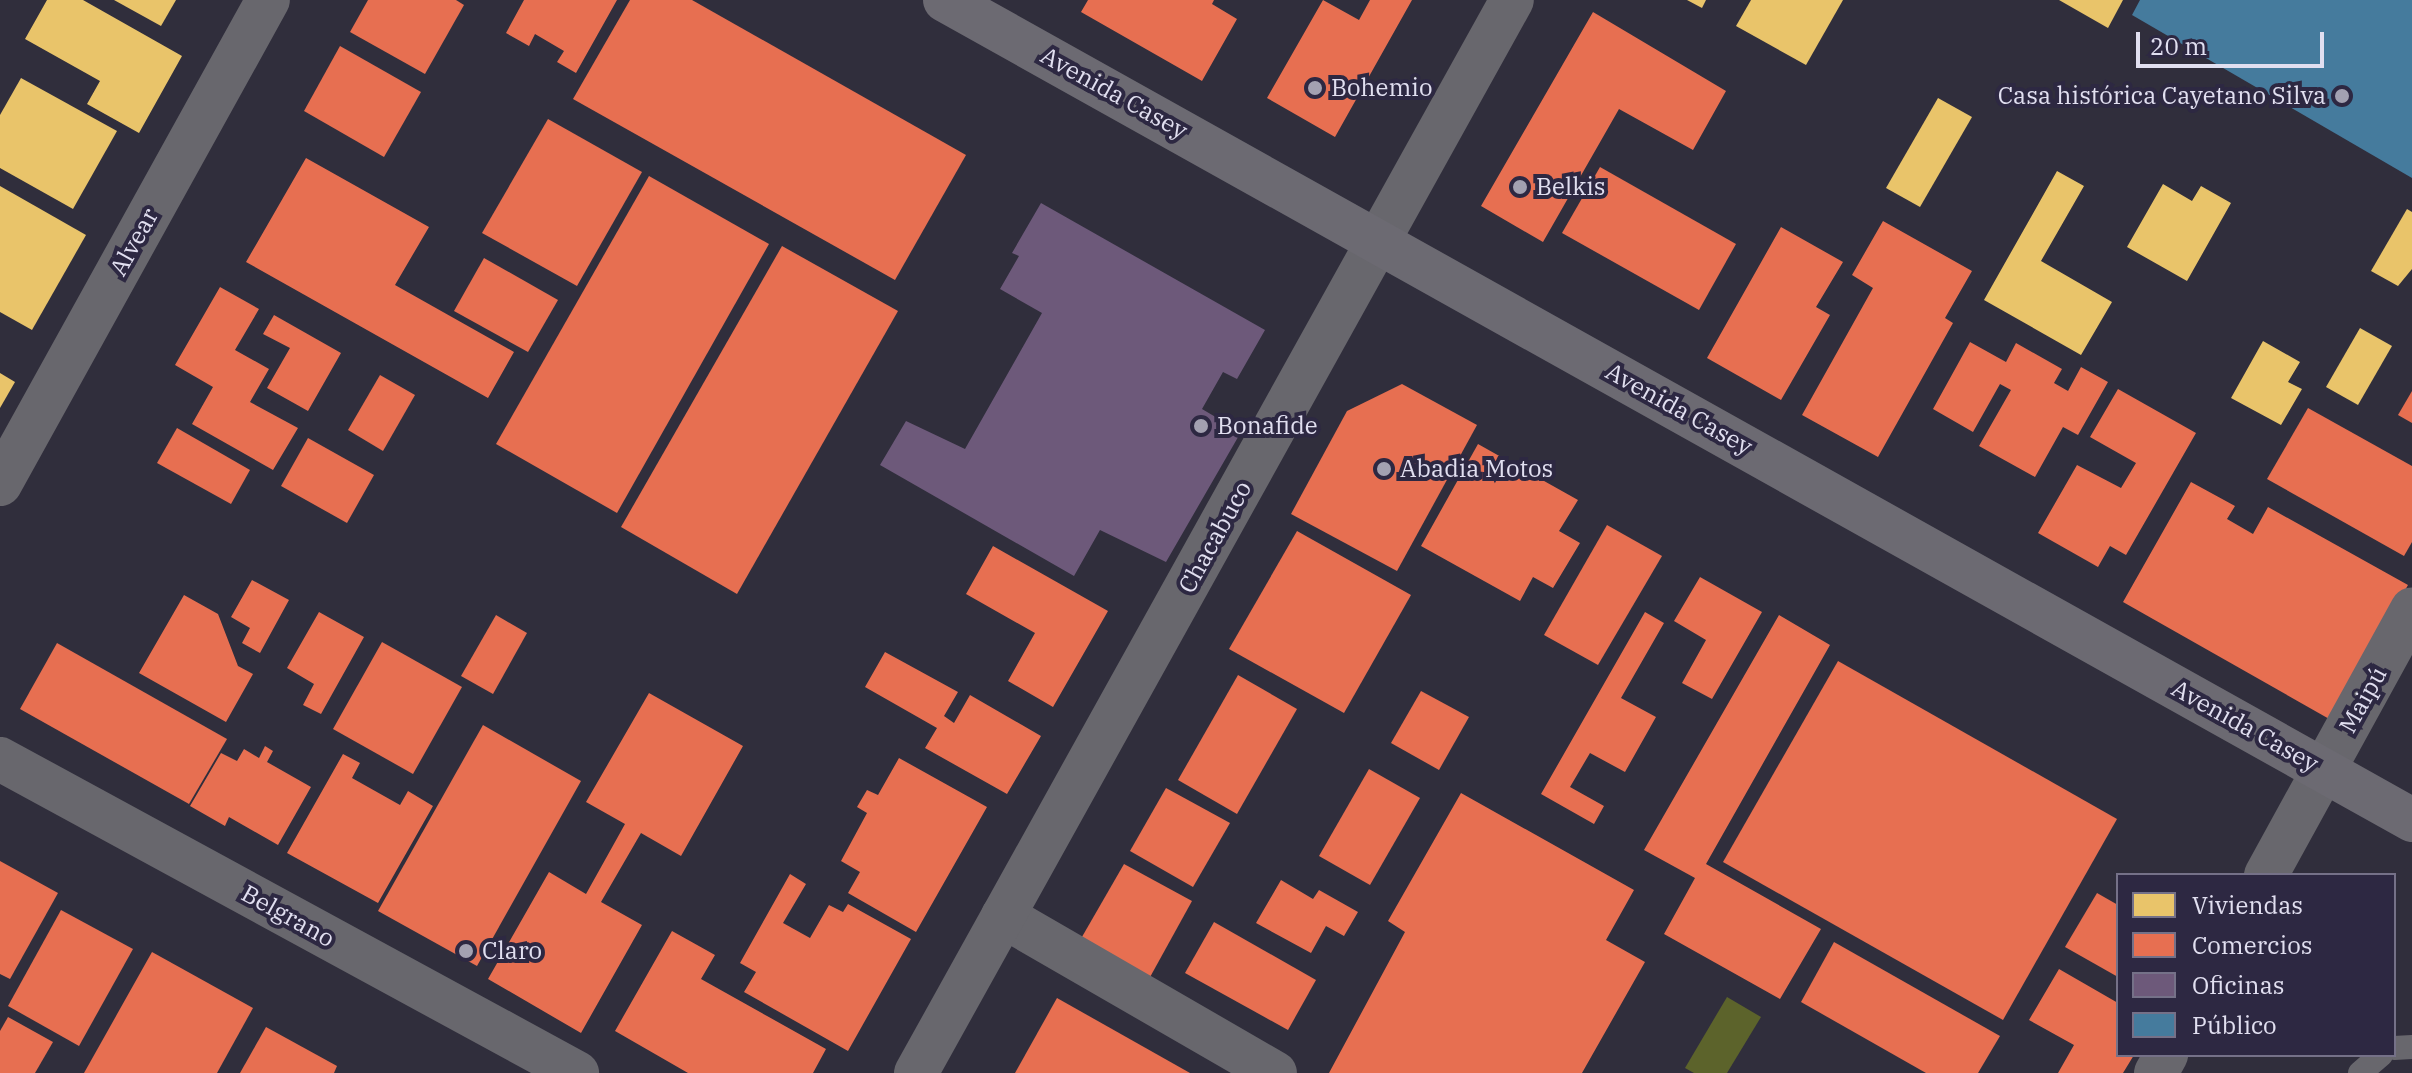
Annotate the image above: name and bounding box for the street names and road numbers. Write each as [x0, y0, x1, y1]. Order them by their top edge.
street label: Avenida Casey [1036, 41, 1192, 145]
street label: Alvear [104, 203, 164, 281]
street label: Avenida Casey [1601, 357, 1757, 461]
street label: Chacabuco [1172, 476, 1258, 598]
street label: Maipú [2333, 662, 2393, 738]
street label: Avenida Casey [2167, 674, 2323, 778]
street label: Belgrano [236, 879, 340, 953]

